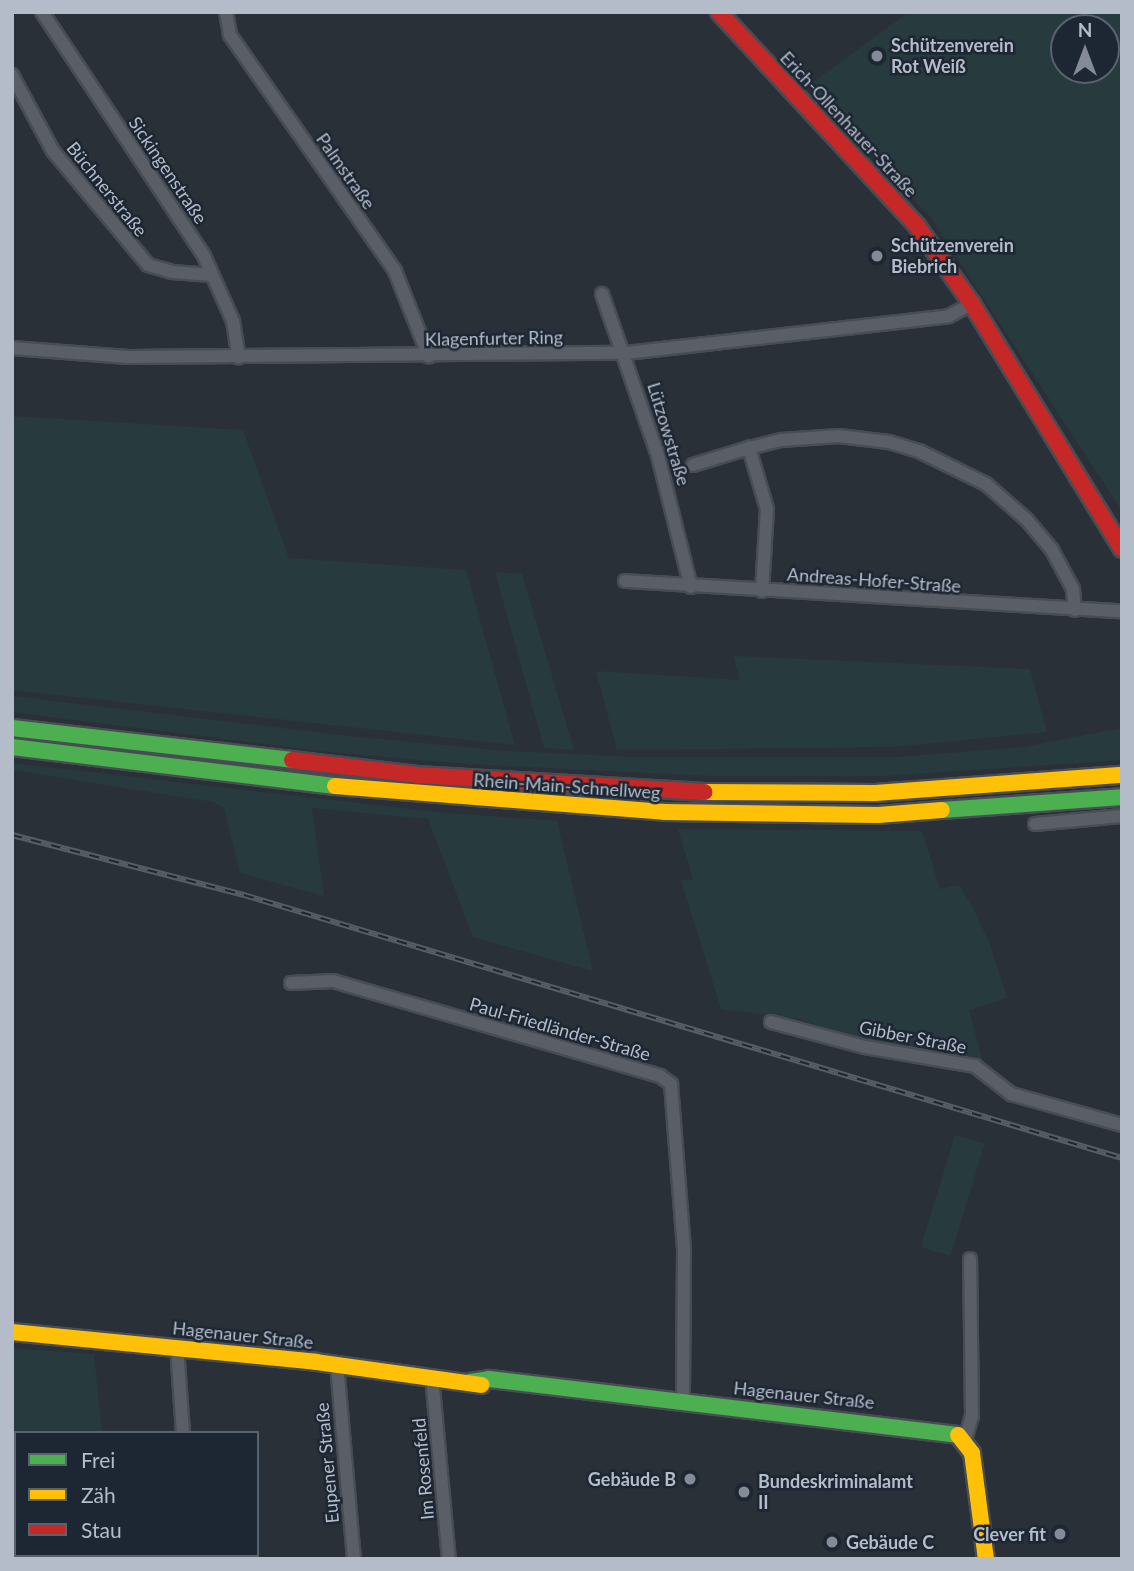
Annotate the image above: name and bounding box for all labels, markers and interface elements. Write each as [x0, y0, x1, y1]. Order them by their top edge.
north arrow [1050, 14, 1120, 84]
text: N [1078, 18, 1092, 41]
place label: Schützenverein Rot Weiß [891, 35, 1014, 78]
street label: Erich-Ollenhauer-Straße [776, 47, 922, 201]
marker: Schützenverein Rot Weiß [869, 48, 885, 64]
street label: Sickingenstraße [124, 112, 212, 228]
street label: Palmstraße [312, 129, 380, 213]
street label: Büchnerstraße [62, 137, 152, 241]
place label: Schützenverein Biebrich [891, 235, 1014, 278]
marker: Schützenverein Biebrich [869, 248, 885, 264]
street label: Klagenfurter Ring [425, 326, 563, 350]
street label: Lützowstraße [643, 380, 695, 488]
street label: Andreas-Hofer-Straße [786, 563, 962, 597]
street label: Rhein-Main-Schnellweg [473, 769, 661, 803]
street label: Paul-Friedländer-Straße [467, 993, 653, 1065]
street label: Gibber Straße [857, 1016, 969, 1058]
street label: Hagenauer Straße [171, 1317, 315, 1353]
street label: Hagenauer Straße [732, 1377, 876, 1413]
street label: Eupener Straße [311, 1402, 343, 1524]
street label: Im Rosenfeld [408, 1417, 438, 1521]
legend [14, 1431, 259, 1557]
text: Frei [81, 1447, 115, 1472]
place label: Gebäude B [588, 1468, 676, 1490]
marker: Gebäude B [682, 1471, 698, 1487]
place label: Bundeskriminalamt II [758, 1471, 913, 1514]
text: Zäh [81, 1482, 116, 1507]
marker: Bundeskriminalamt II [736, 1484, 752, 1500]
text: Stau [81, 1517, 122, 1542]
place label: Clever fit [973, 1523, 1046, 1545]
marker: Clever fit [1052, 1526, 1068, 1542]
place label: Gebäude C [846, 1531, 934, 1553]
marker: Gebäude C [824, 1534, 840, 1550]

